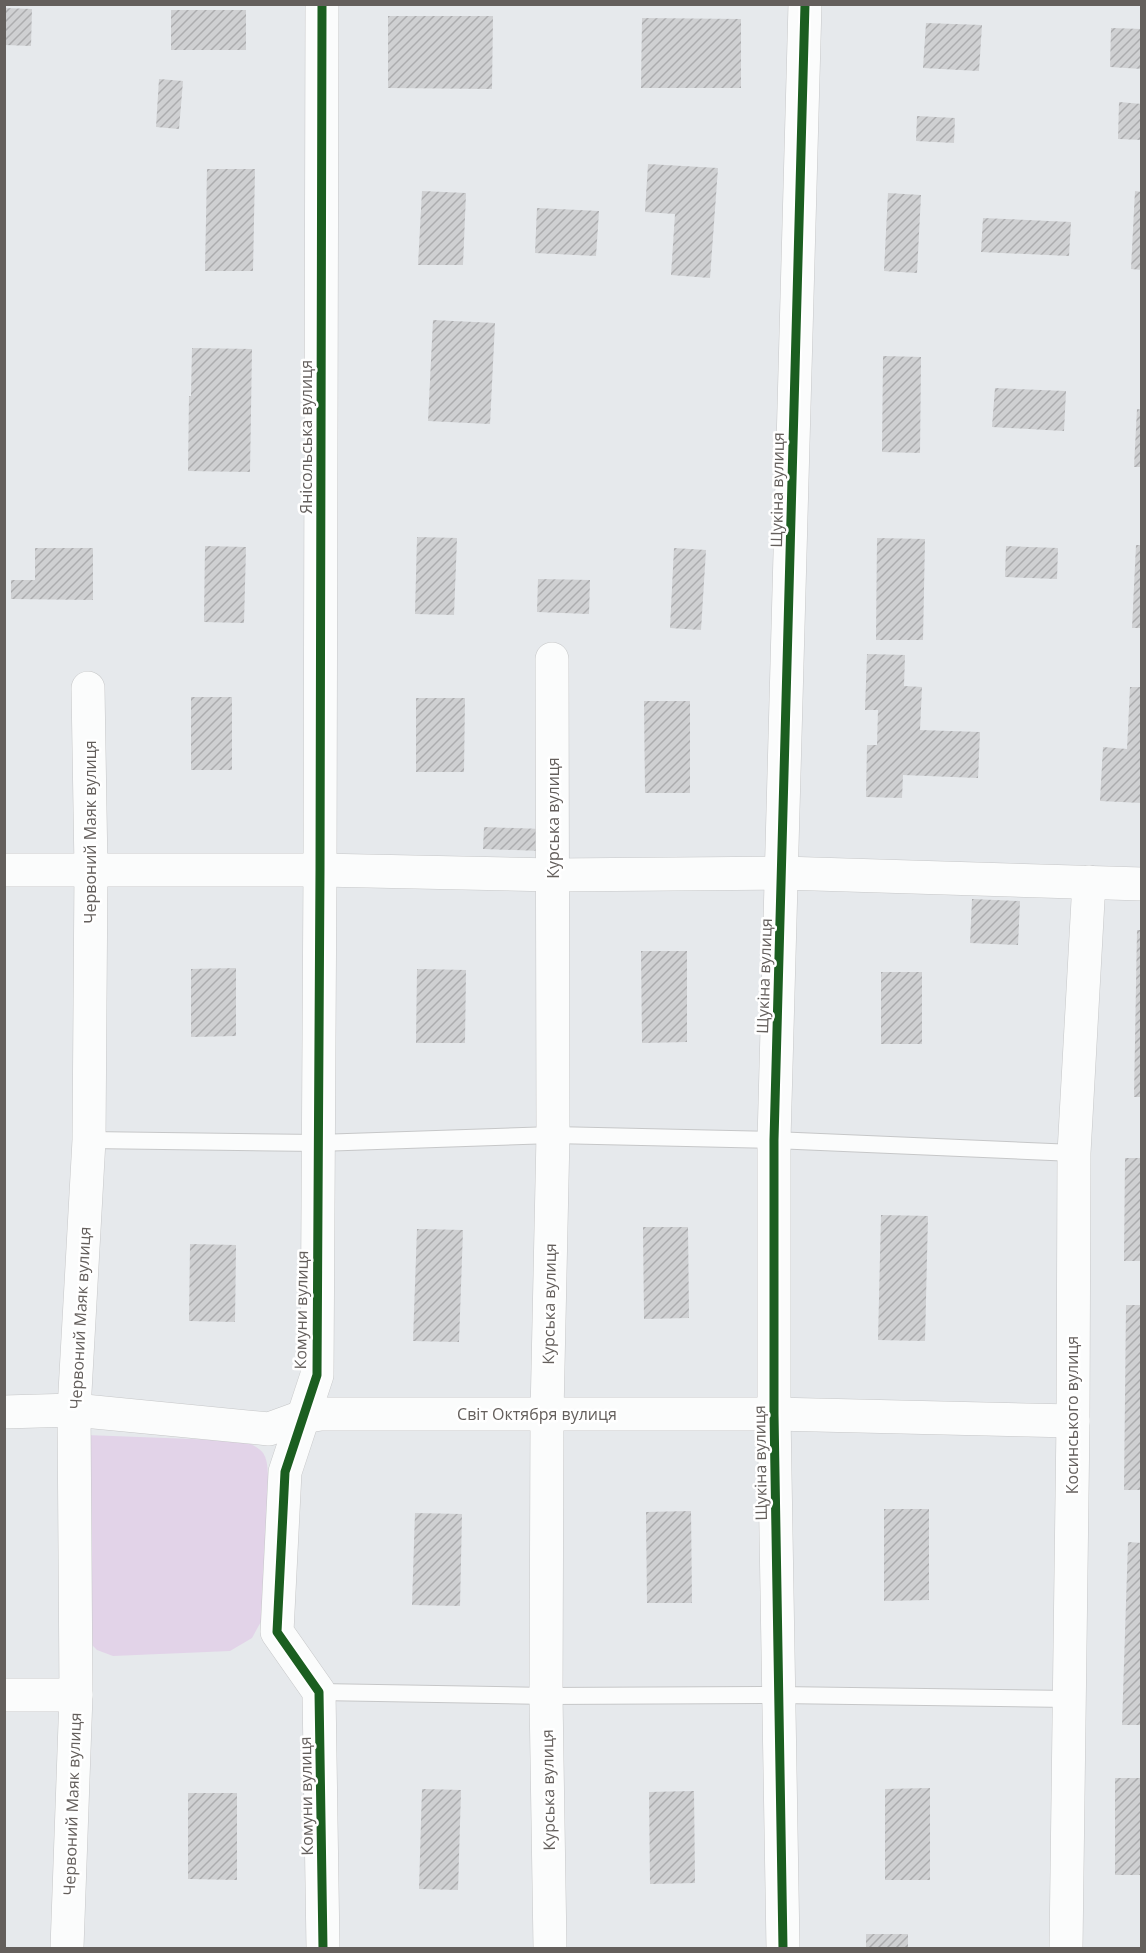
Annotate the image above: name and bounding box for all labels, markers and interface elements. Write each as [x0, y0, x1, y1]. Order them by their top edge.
street label: Янісольська вулиця [295, 360, 317, 514]
street label: Щукіна вулиця [765, 432, 789, 548]
street label: Червоний Маяк вулиця [79, 740, 101, 924]
street label: Курська вулиця [542, 757, 564, 879]
street label: Щукіна вулиця [751, 918, 777, 1034]
street label: Червоний Маяк вулиця [64, 1226, 96, 1410]
street label: Курська вулиця [537, 1243, 561, 1365]
street label: Комуни вулиця [289, 1250, 313, 1370]
street label: Косинського вулиця [1061, 1336, 1083, 1494]
street label: Світ Октября вулиця [457, 1403, 617, 1425]
street label: Щукіна вулиця [748, 1405, 772, 1521]
street label: Червоний Маяк вулиця [58, 1712, 86, 1896]
street label: Курська вулиця [536, 1729, 560, 1851]
street label: Комуни вулиця [294, 1736, 318, 1856]

